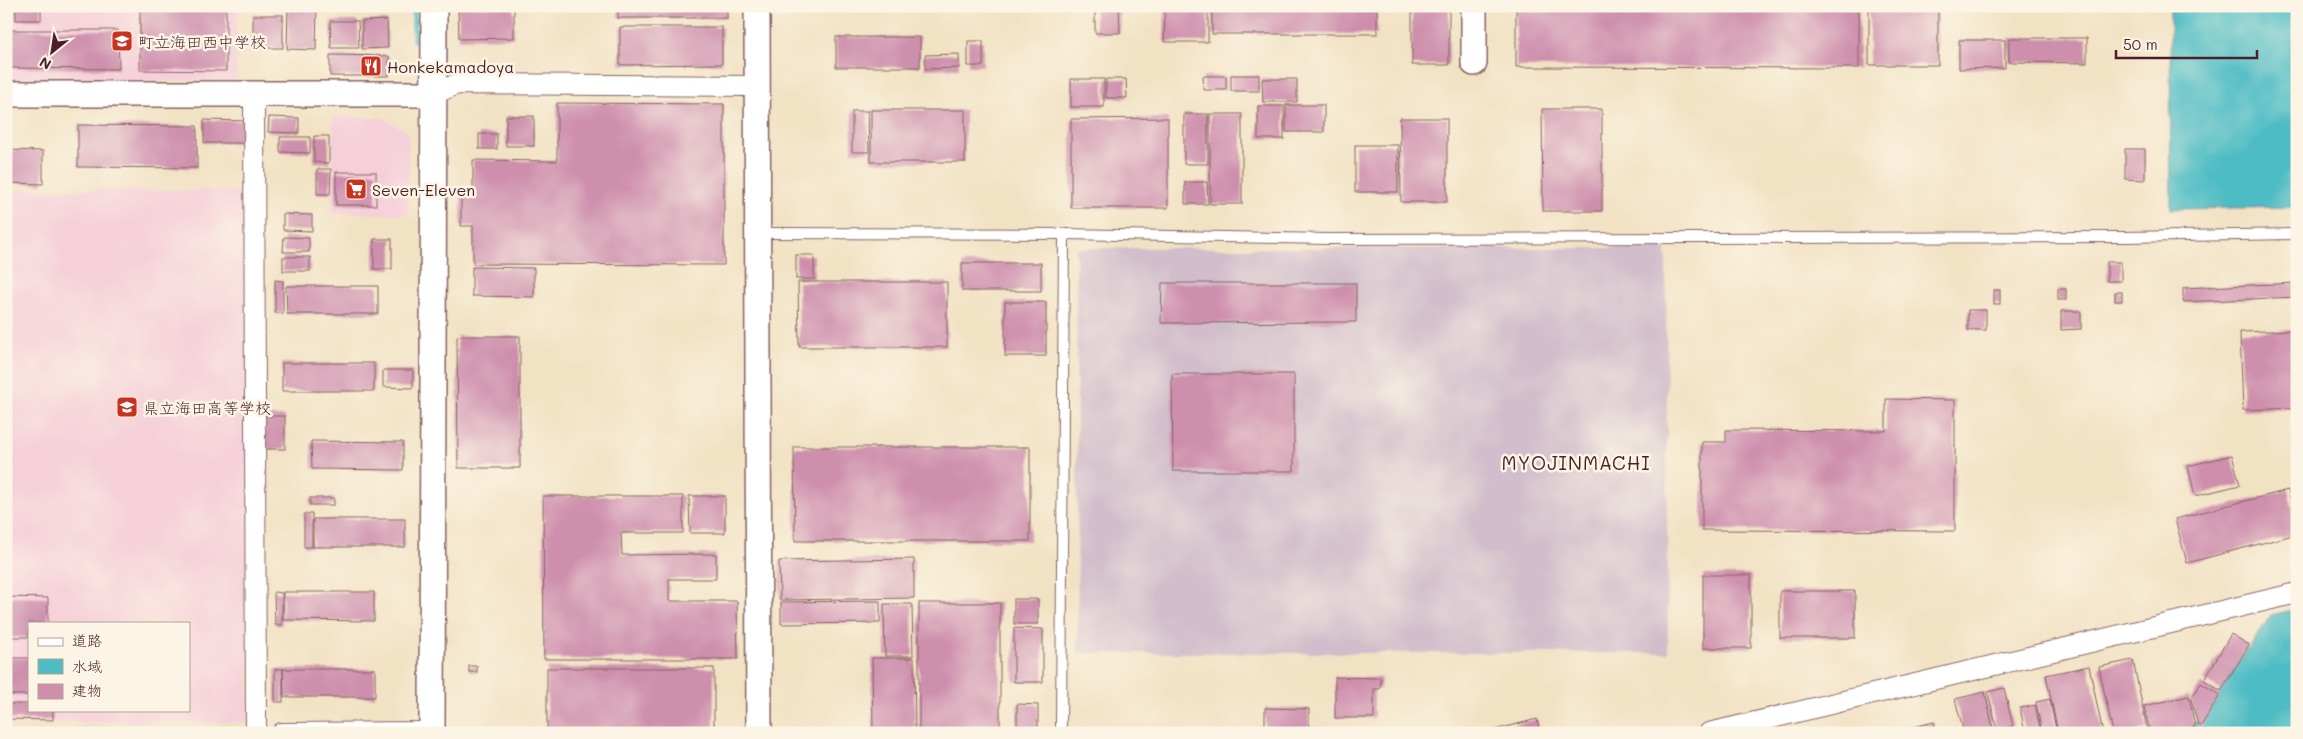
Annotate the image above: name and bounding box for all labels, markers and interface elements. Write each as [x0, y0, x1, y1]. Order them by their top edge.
north arrow [28, 28, 78, 78]
scale bar [2116, 28, 2257, 60]
school or university icon: 町立海田西中学校 [110, 29, 134, 53]
place label: 町立海田西中学校 [138, 31, 266, 52]
text: 50 m [2123, 34, 2158, 54]
text: N [36, 53, 55, 75]
restaurant icon: Honkekamadoya [359, 54, 383, 78]
place label: Honkekamadoya [387, 56, 514, 77]
supermarket icon: Seven-Eleven [344, 177, 368, 201]
place label: Seven-Eleven [372, 179, 475, 200]
school or university icon: 県立海田高等学校 [115, 395, 139, 419]
place label: 県立海田高等学校 [143, 397, 271, 418]
district label: MYOJINMACHI [1502, 450, 1651, 475]
legend [28, 622, 190, 712]
text: 道路 [72, 630, 102, 650]
text: 水域 [72, 656, 102, 676]
text: 建物 [72, 680, 102, 700]

